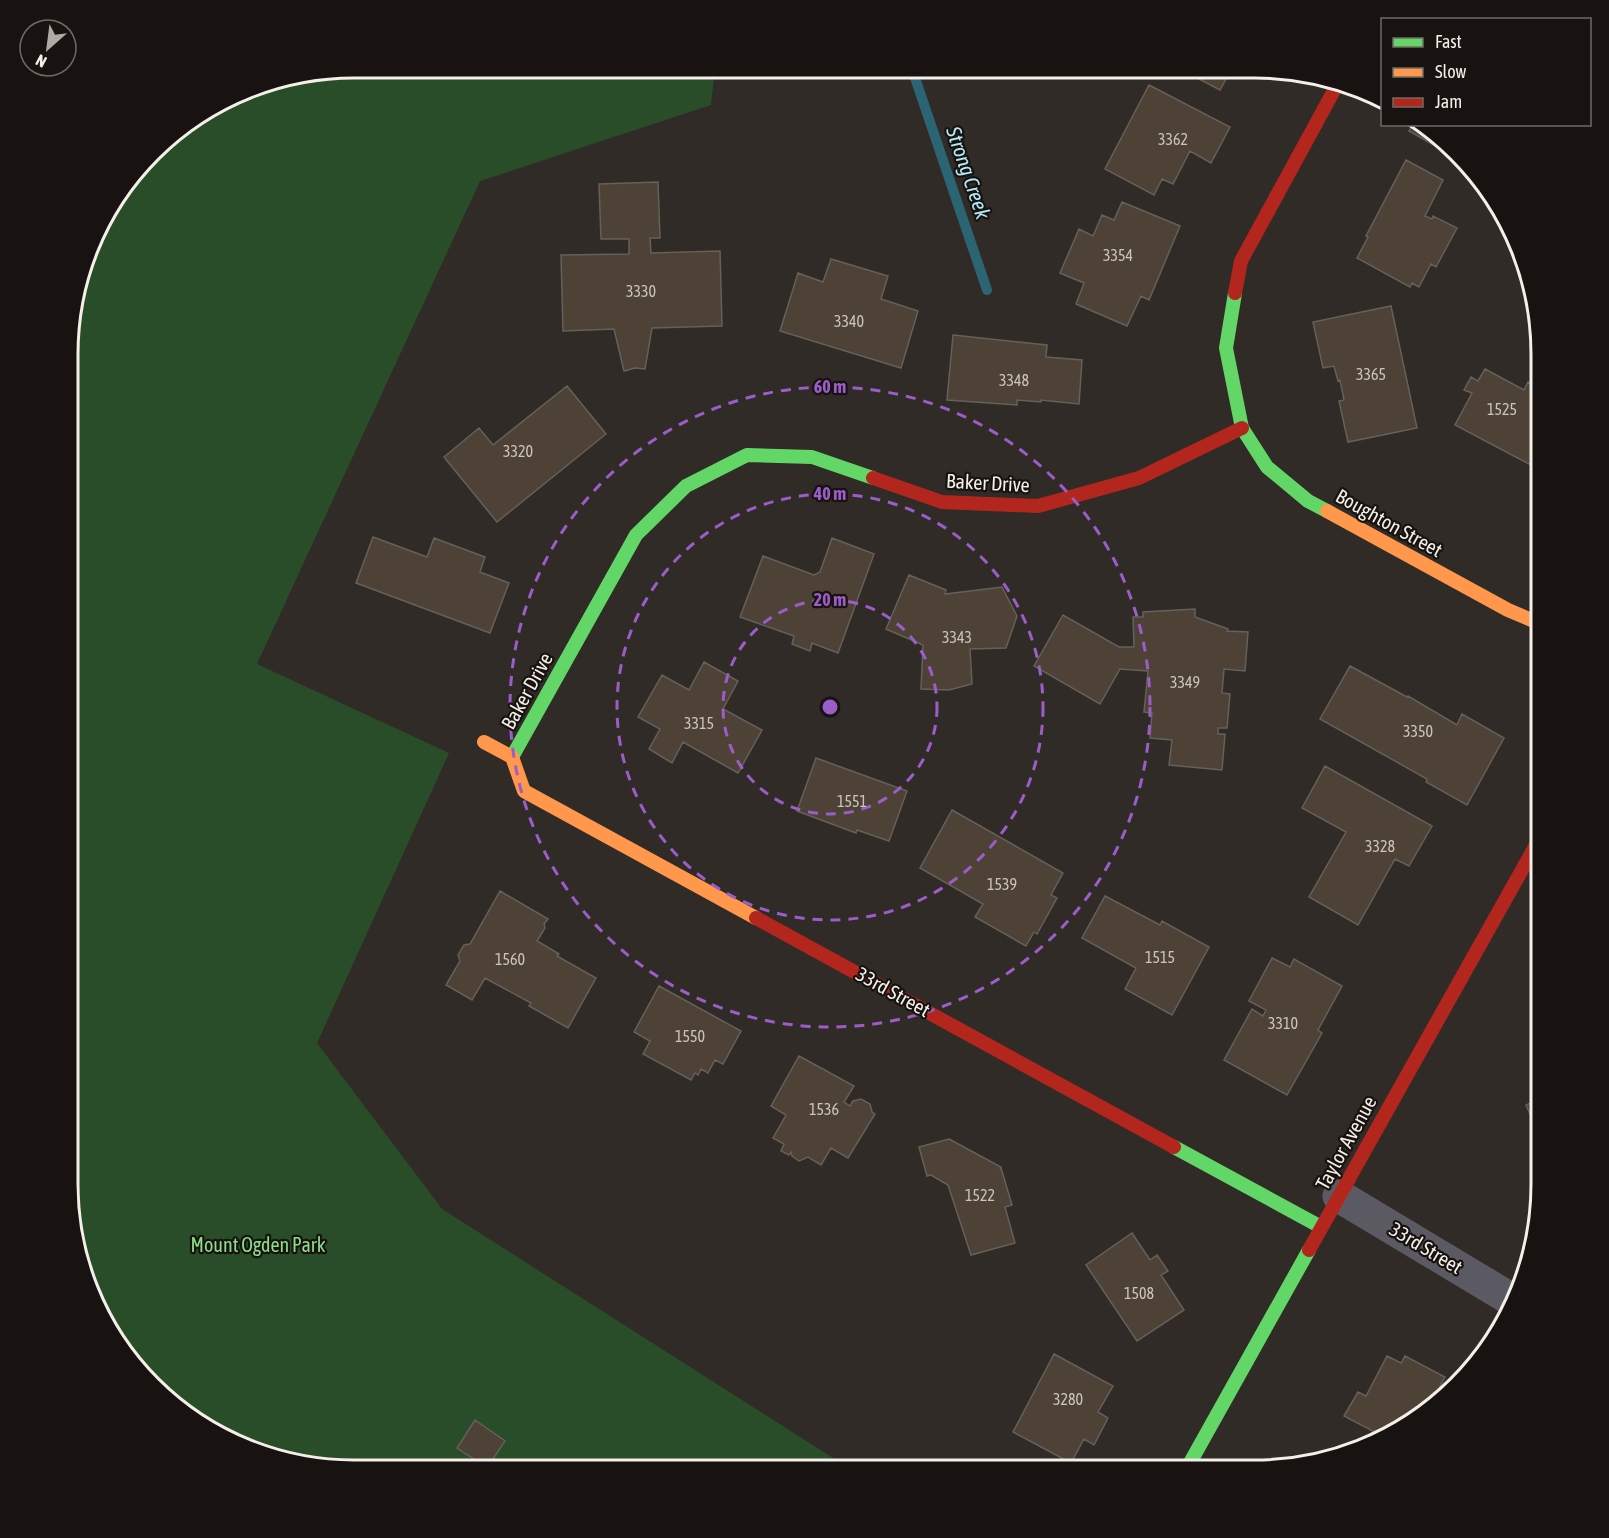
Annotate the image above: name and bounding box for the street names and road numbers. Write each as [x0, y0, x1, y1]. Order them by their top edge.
street label: Baker Drive [946, 469, 1030, 496]
street label: Boughton Street [1332, 484, 1447, 561]
street label: Baker Drive [496, 649, 557, 733]
street label: 33rd Street [852, 962, 934, 1021]
street label: Taylor Avenue [1310, 1092, 1381, 1194]
street label: 33rd Street [1386, 1217, 1467, 1278]

